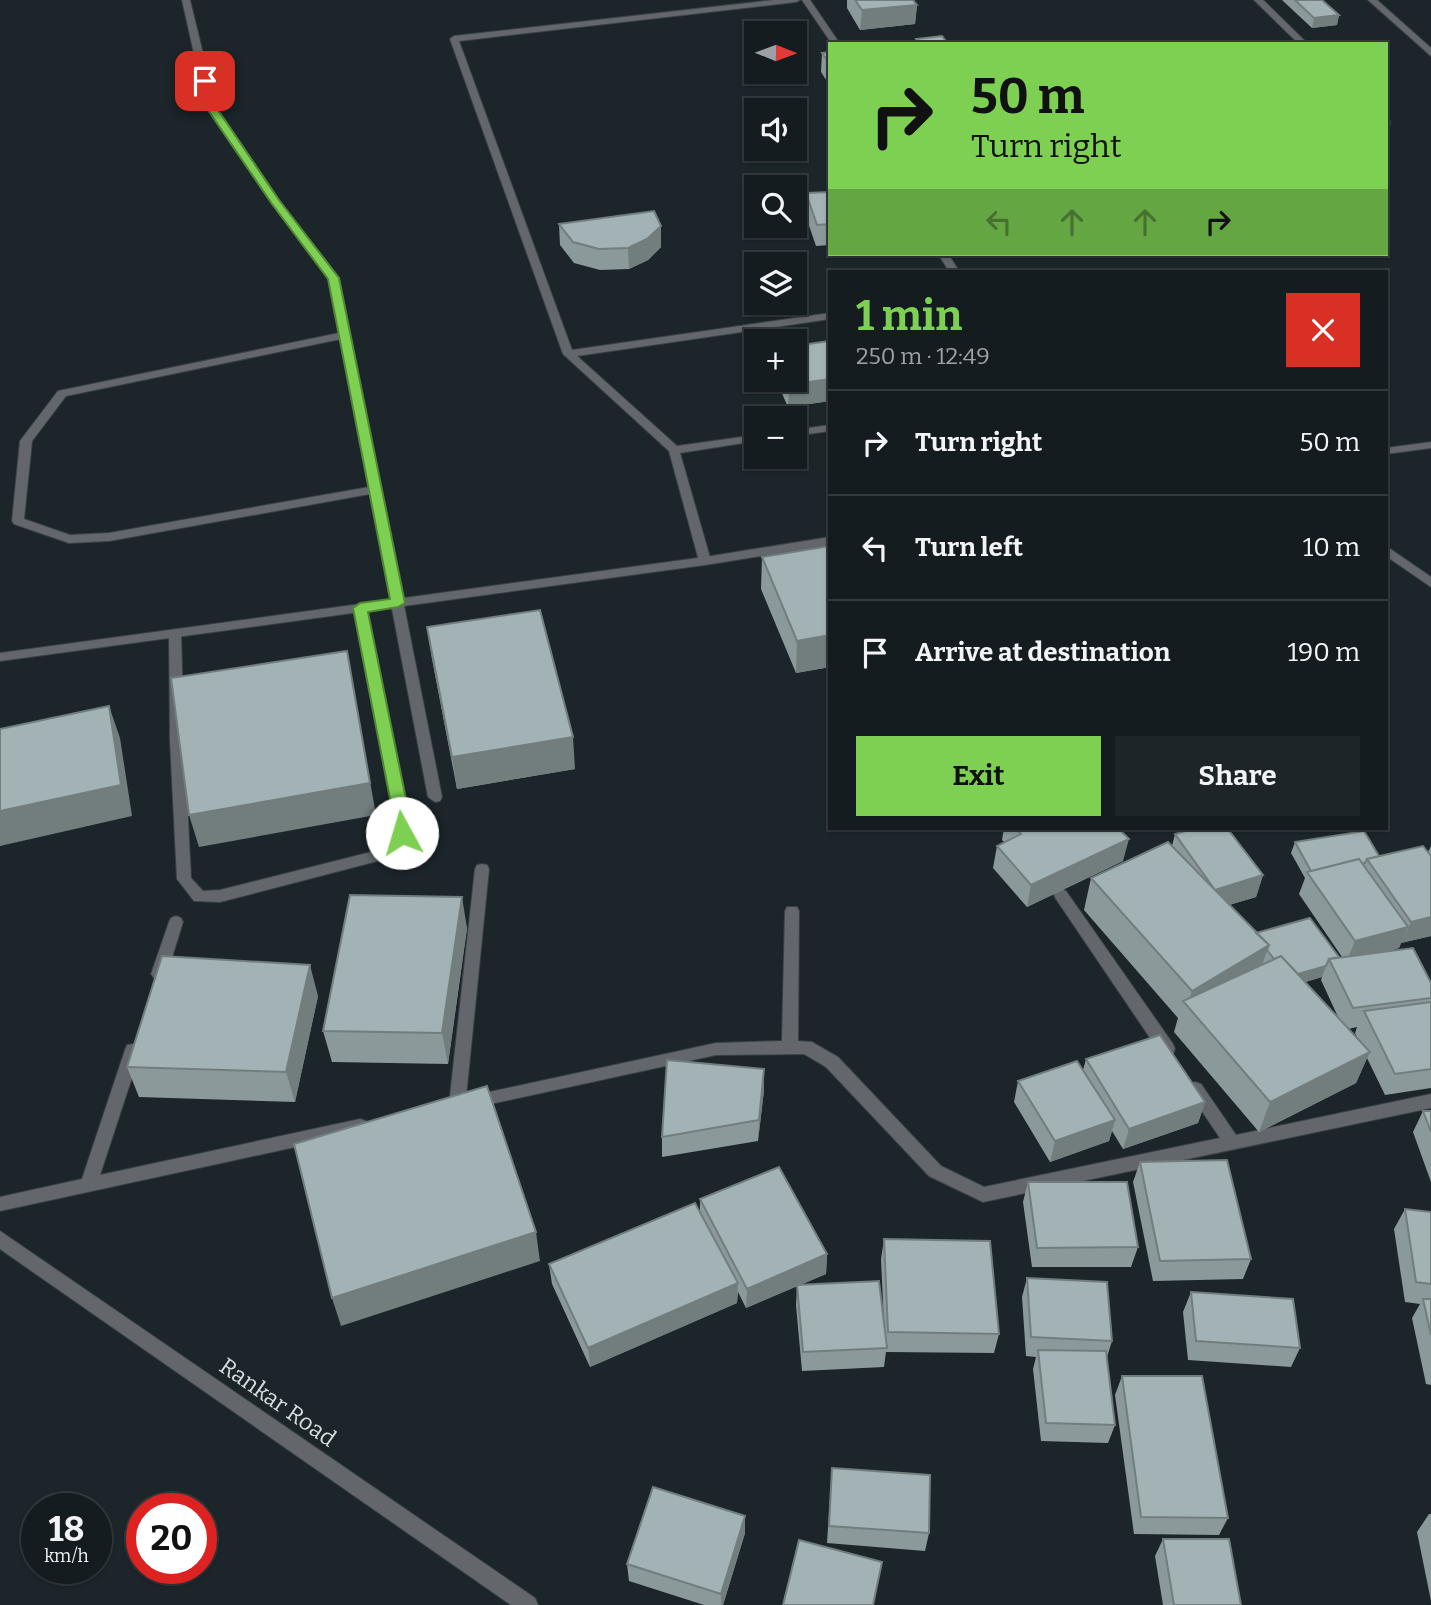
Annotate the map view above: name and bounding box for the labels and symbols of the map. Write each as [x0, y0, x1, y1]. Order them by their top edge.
north arrow [744, 21, 807, 84]
pin [175, 51, 235, 111]
position arrow [365, 796, 439, 870]
street label: Rankar Road [214, 1352, 342, 1453]
speed limit sign: 20 [126, 1493, 217, 1584]

